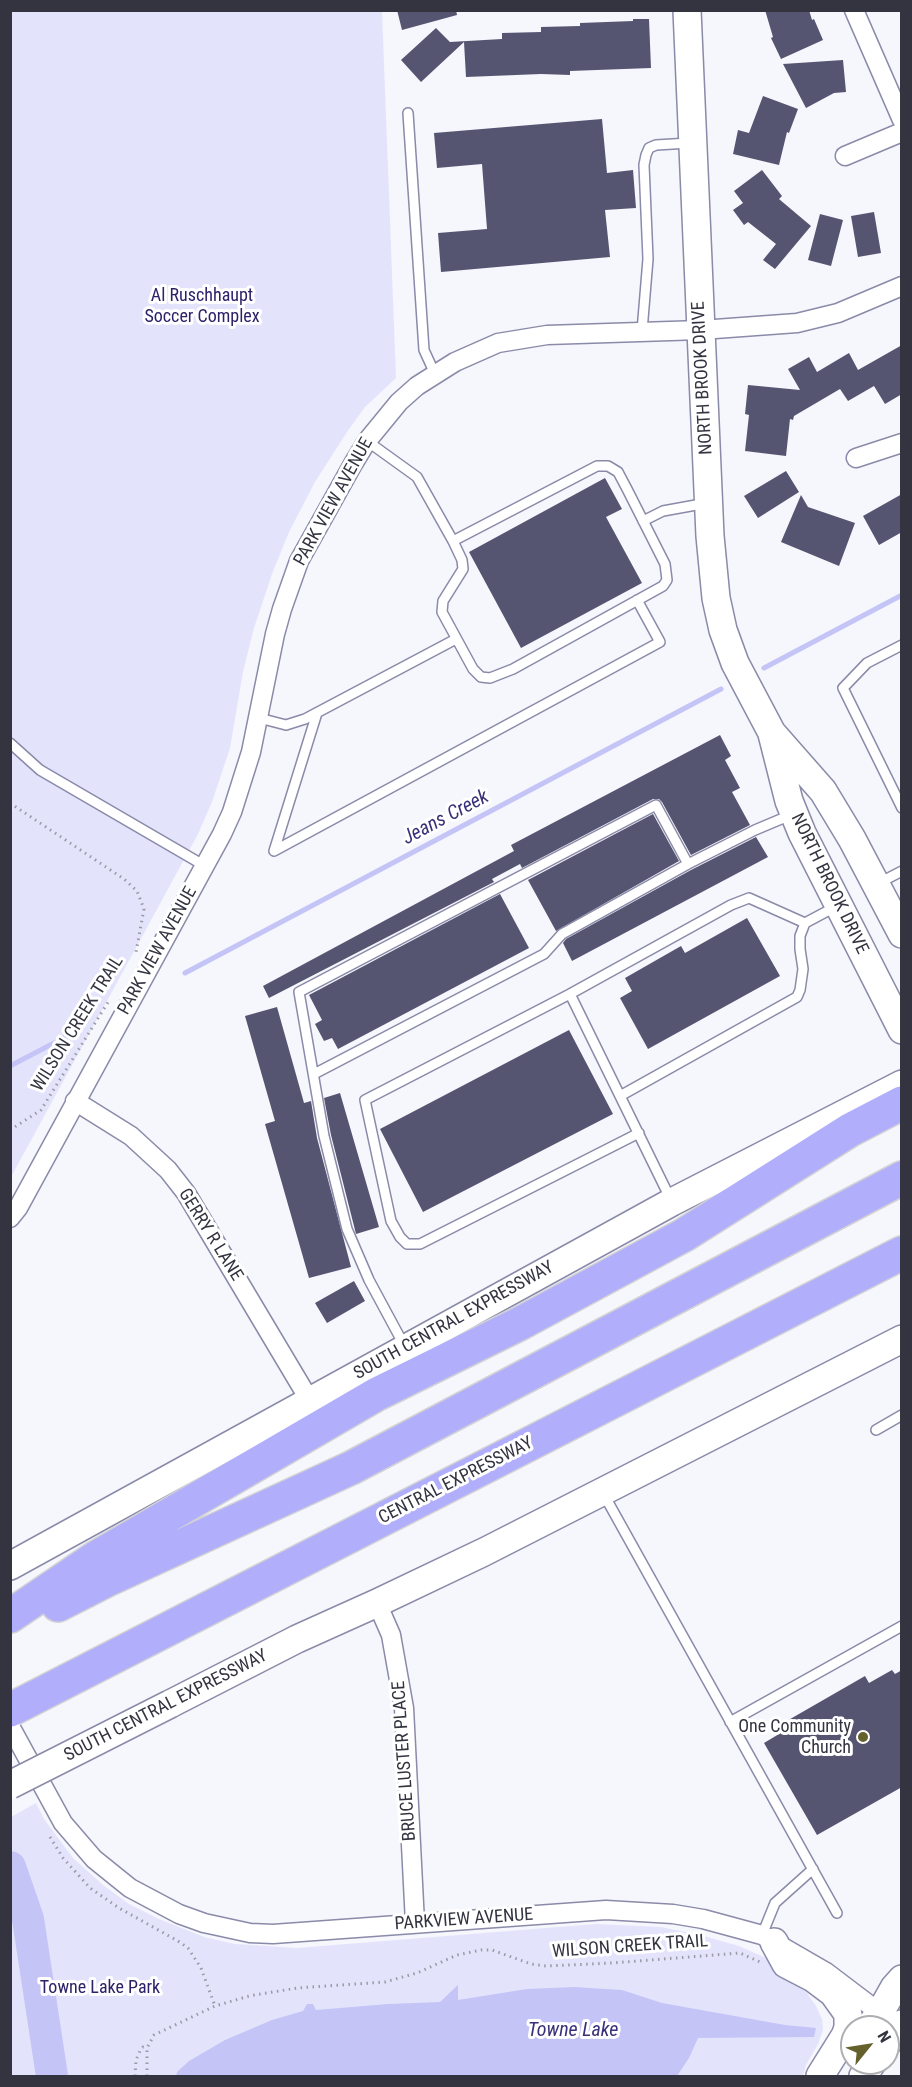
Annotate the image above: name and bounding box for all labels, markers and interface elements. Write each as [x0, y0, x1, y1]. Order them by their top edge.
park label: Al Ruschhaupt Soccer Complex [144, 285, 260, 328]
street label: NORTH BROOK DRIVE [688, 301, 718, 455]
street label: PARK VIEW AVENUE [290, 434, 378, 570]
water label: Jeans Creek [399, 785, 493, 851]
street label: NORTH BROOK DRIVE [786, 810, 872, 958]
street label: PARK VIEW AVENUE [114, 883, 202, 1019]
street label: WILSON CREEK TRAIL [27, 952, 129, 1096]
street label: GERRY R LANE [173, 1185, 247, 1285]
street label: SOUTH CENTRAL EXPRESSWAY [350, 1257, 558, 1385]
street label: CENTRAL EXPRESSWAY [375, 1433, 537, 1529]
street label: SOUTH CENTRAL EXPRESSWAY [61, 1645, 271, 1767]
street label: BRUCE LUSTER PLACE [389, 1680, 421, 1842]
place label: One Community Church [738, 1716, 851, 1758]
marker: One Community Church [856, 1730, 870, 1744]
street label: PARKVIEW AVENUE [394, 1904, 534, 1936]
street label: WILSON CREEK TRAIL [551, 1931, 709, 1963]
park label: Towne Lake Park [40, 1977, 160, 1999]
north arrow [840, 2015, 900, 2075]
water label: Towne Lake [528, 2019, 618, 2043]
text: N [874, 2028, 895, 2046]

